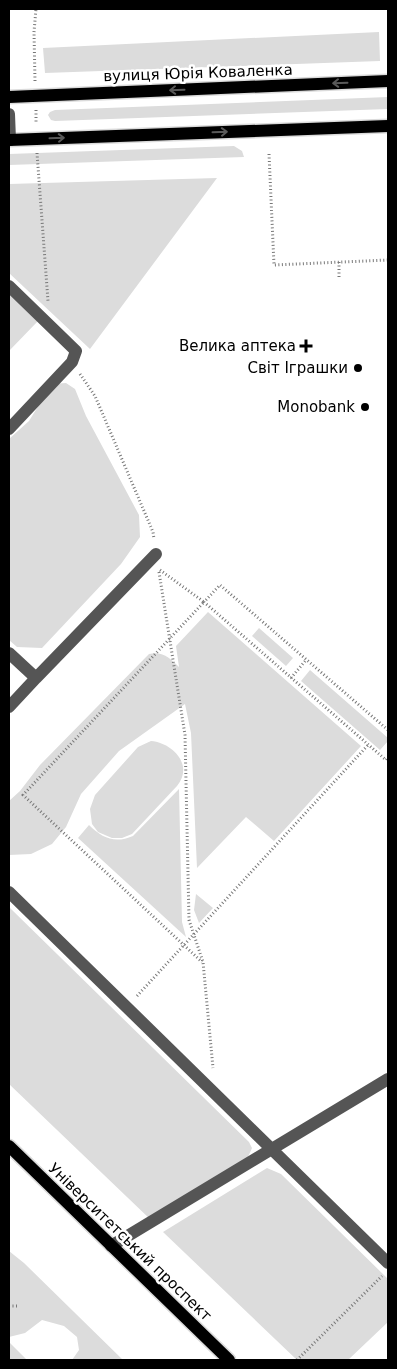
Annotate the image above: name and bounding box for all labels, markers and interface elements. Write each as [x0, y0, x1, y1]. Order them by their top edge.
street label: вулиця Юрія Коваленка [103, 61, 293, 85]
one-way arrow [332, 79, 348, 88]
one-way arrow [169, 85, 185, 94]
one-way arrow [212, 127, 228, 137]
one-way arrow [49, 133, 65, 143]
place label: Велика аптека [179, 337, 296, 355]
marker: Велика аптека [300, 340, 312, 352]
place label: Світ Іграшки [247, 359, 348, 377]
marker: Світ Іграшки [352, 362, 364, 374]
place label: Monobank [277, 398, 355, 416]
marker: Monobank [359, 401, 371, 413]
street label: Університетський проспект [45, 1159, 215, 1325]

